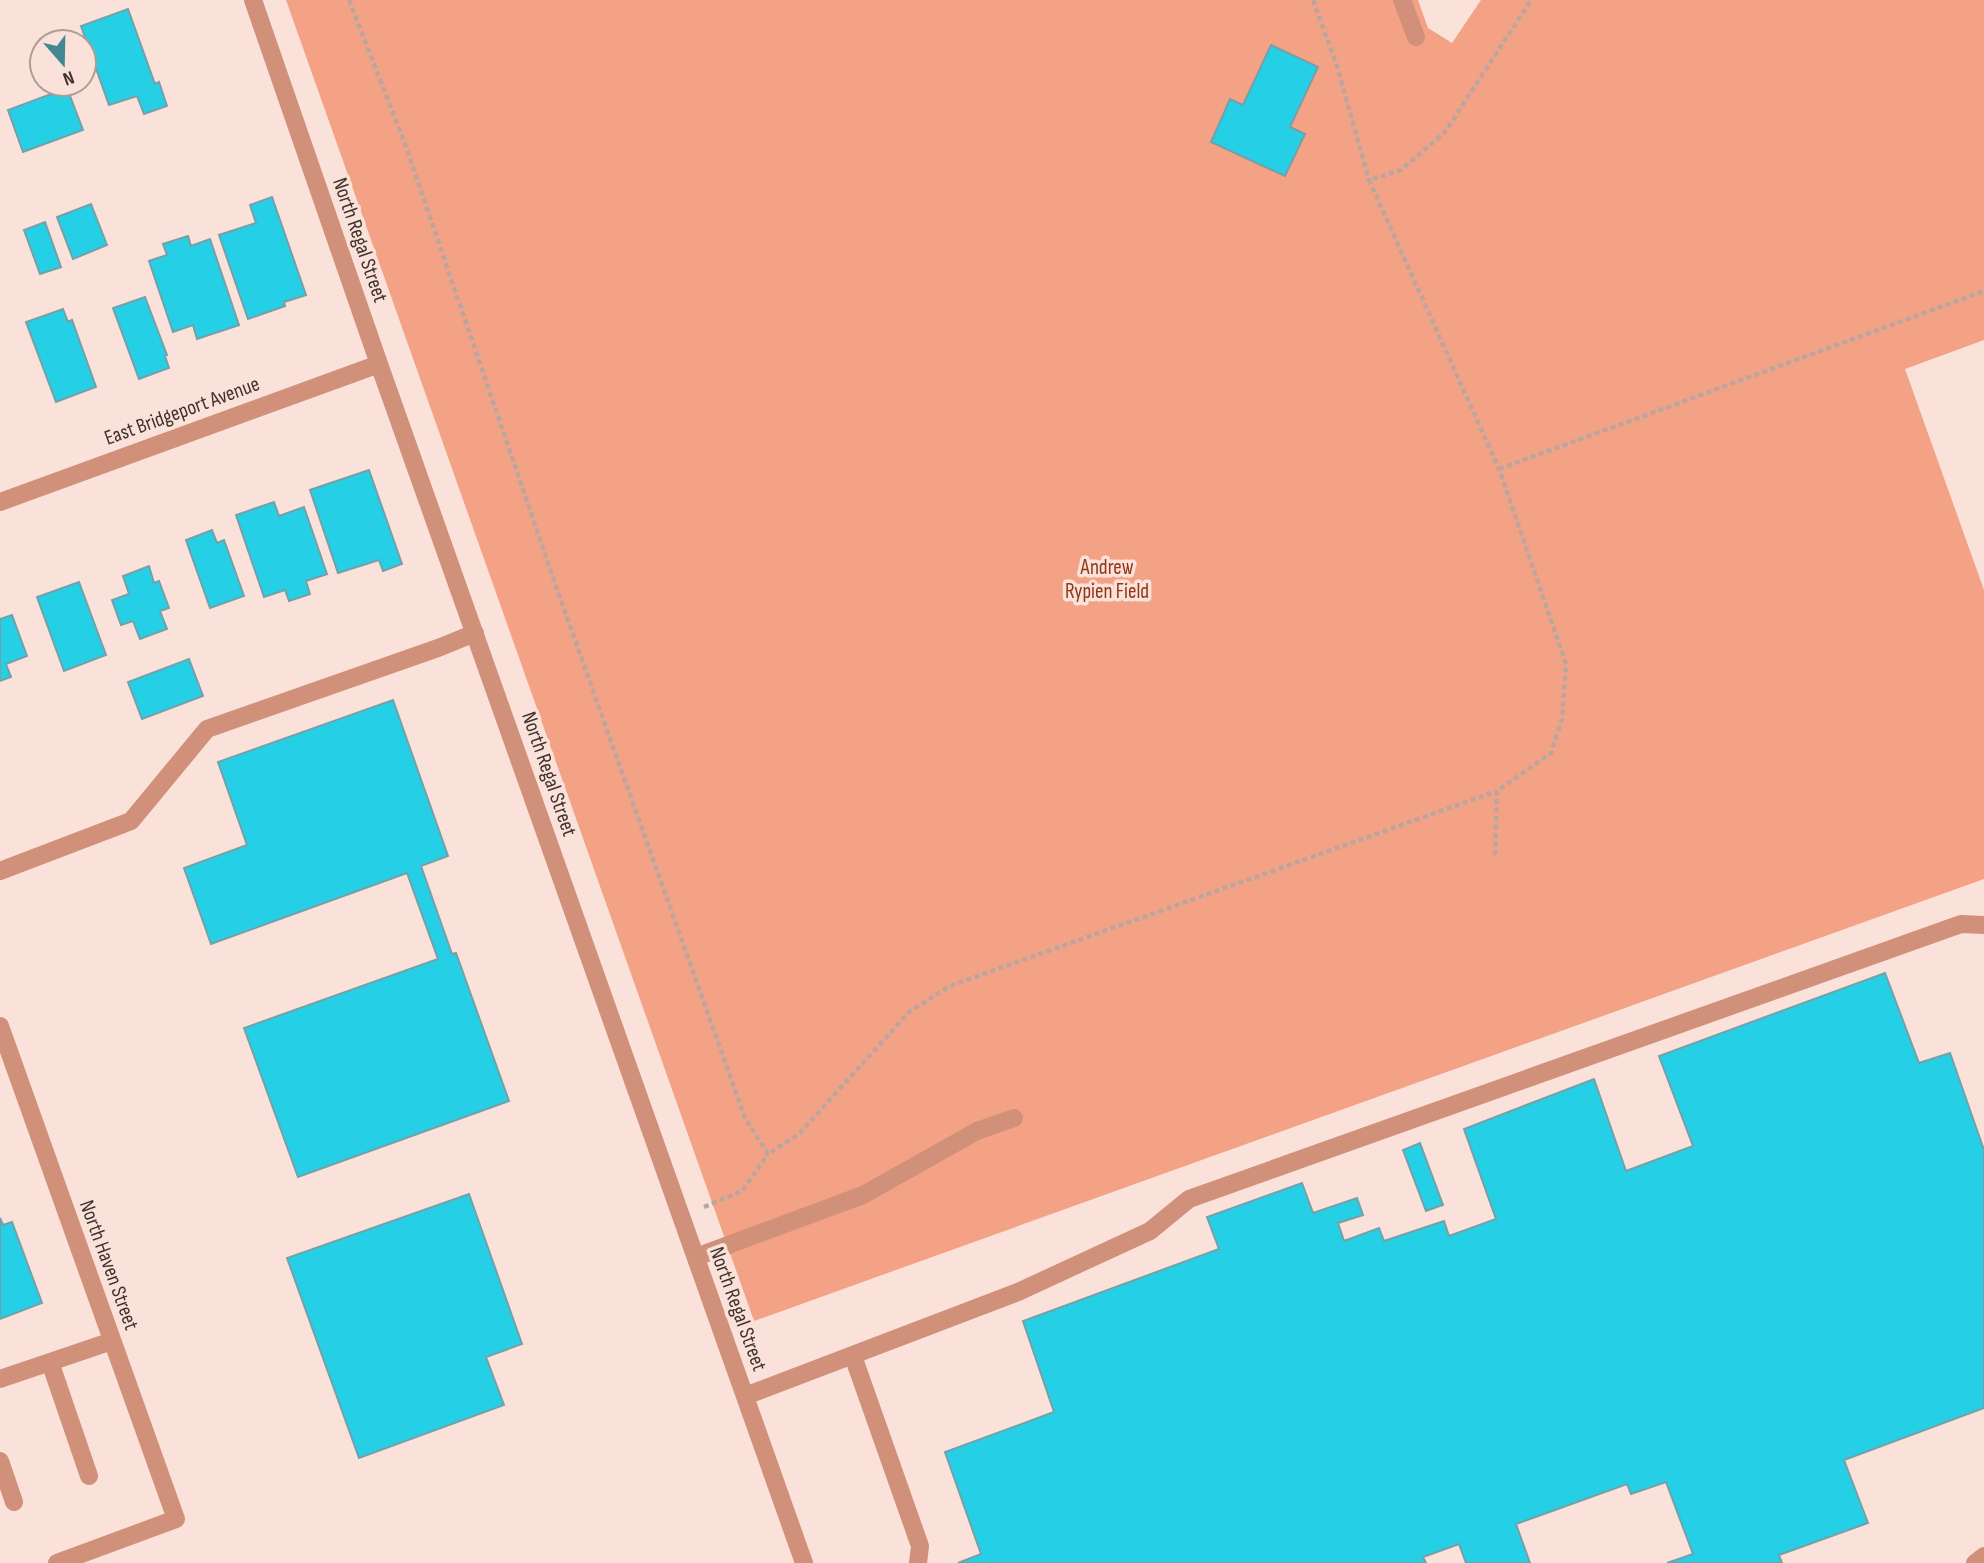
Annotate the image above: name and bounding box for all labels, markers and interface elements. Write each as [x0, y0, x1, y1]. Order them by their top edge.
north arrow [28, 28, 98, 98]
text: N [60, 65, 77, 90]
street label: North Regal Street [327, 174, 393, 306]
street label: East Bridgeport Avenue [101, 371, 263, 451]
park label: Andrew Rypien Field [1065, 555, 1149, 604]
street label: North Regal Street [516, 708, 582, 840]
street label: North Haven Street [74, 1197, 144, 1333]
street label: North Regal Street [704, 1244, 772, 1374]

